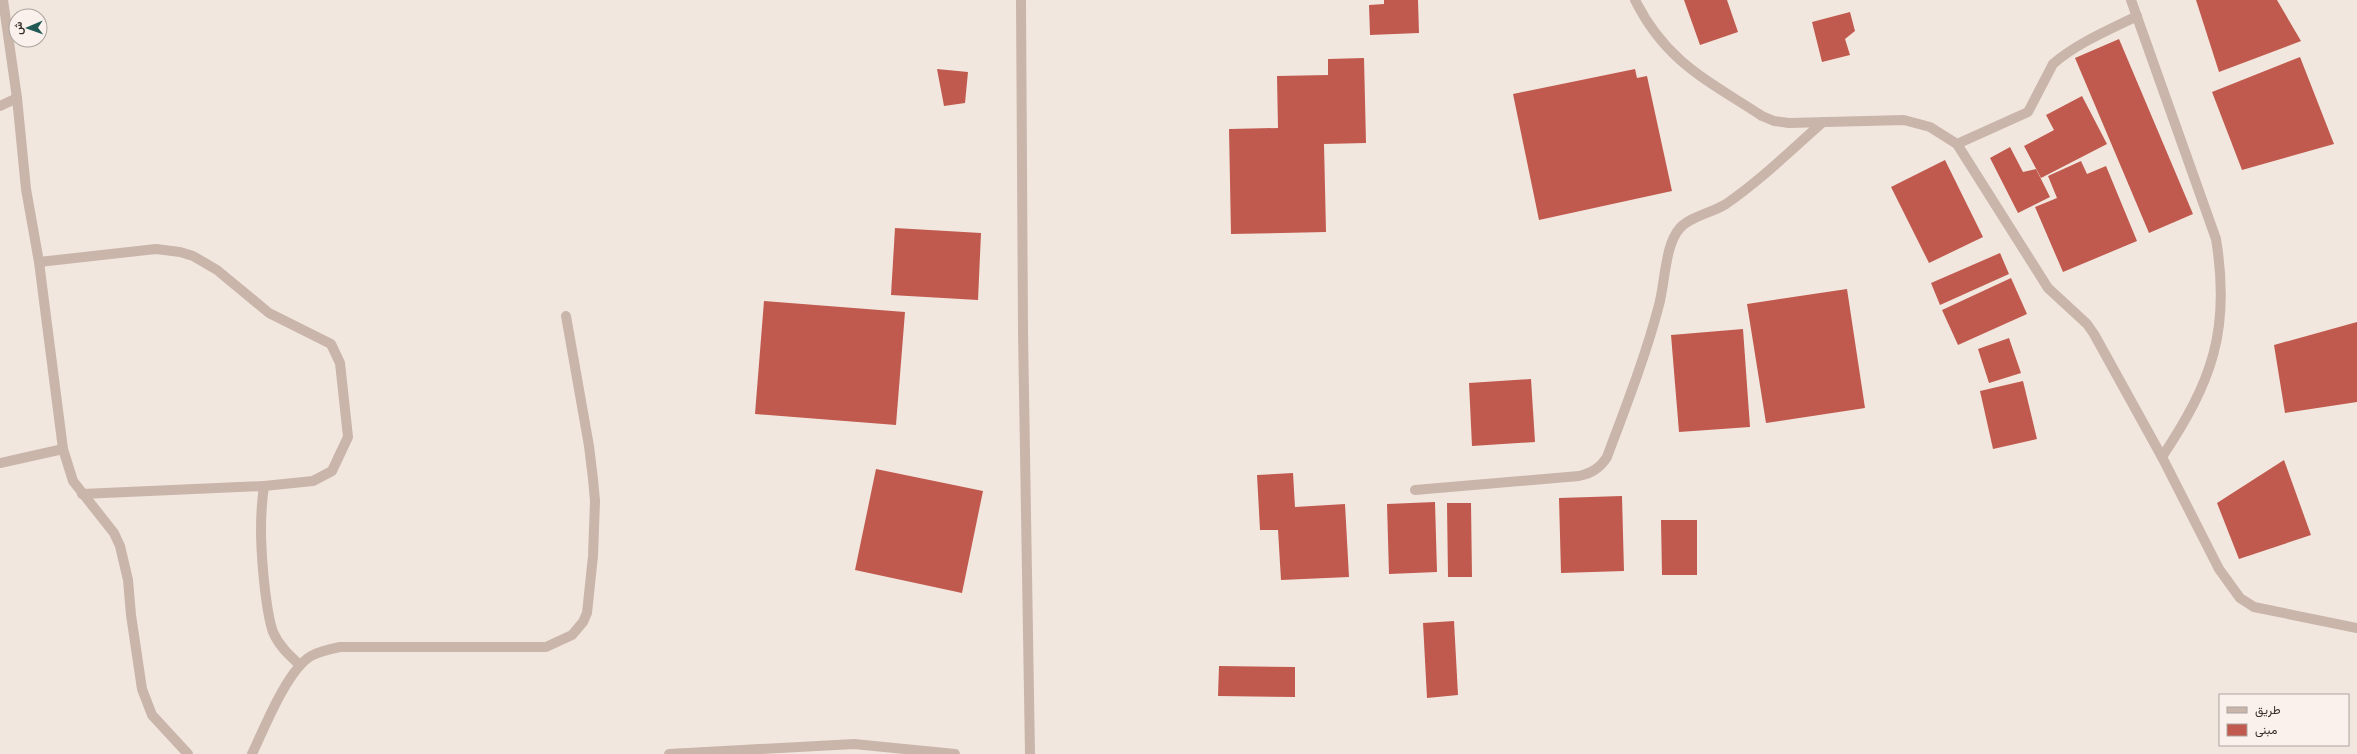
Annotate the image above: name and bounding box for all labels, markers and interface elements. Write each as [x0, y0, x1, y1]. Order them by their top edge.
north arrow [8, 8, 48, 48]
text: ش [10, 21, 26, 35]
legend [2219, 694, 2349, 746]
text: طريق [2255, 701, 2281, 718]
text: مبنى [2255, 721, 2277, 738]

